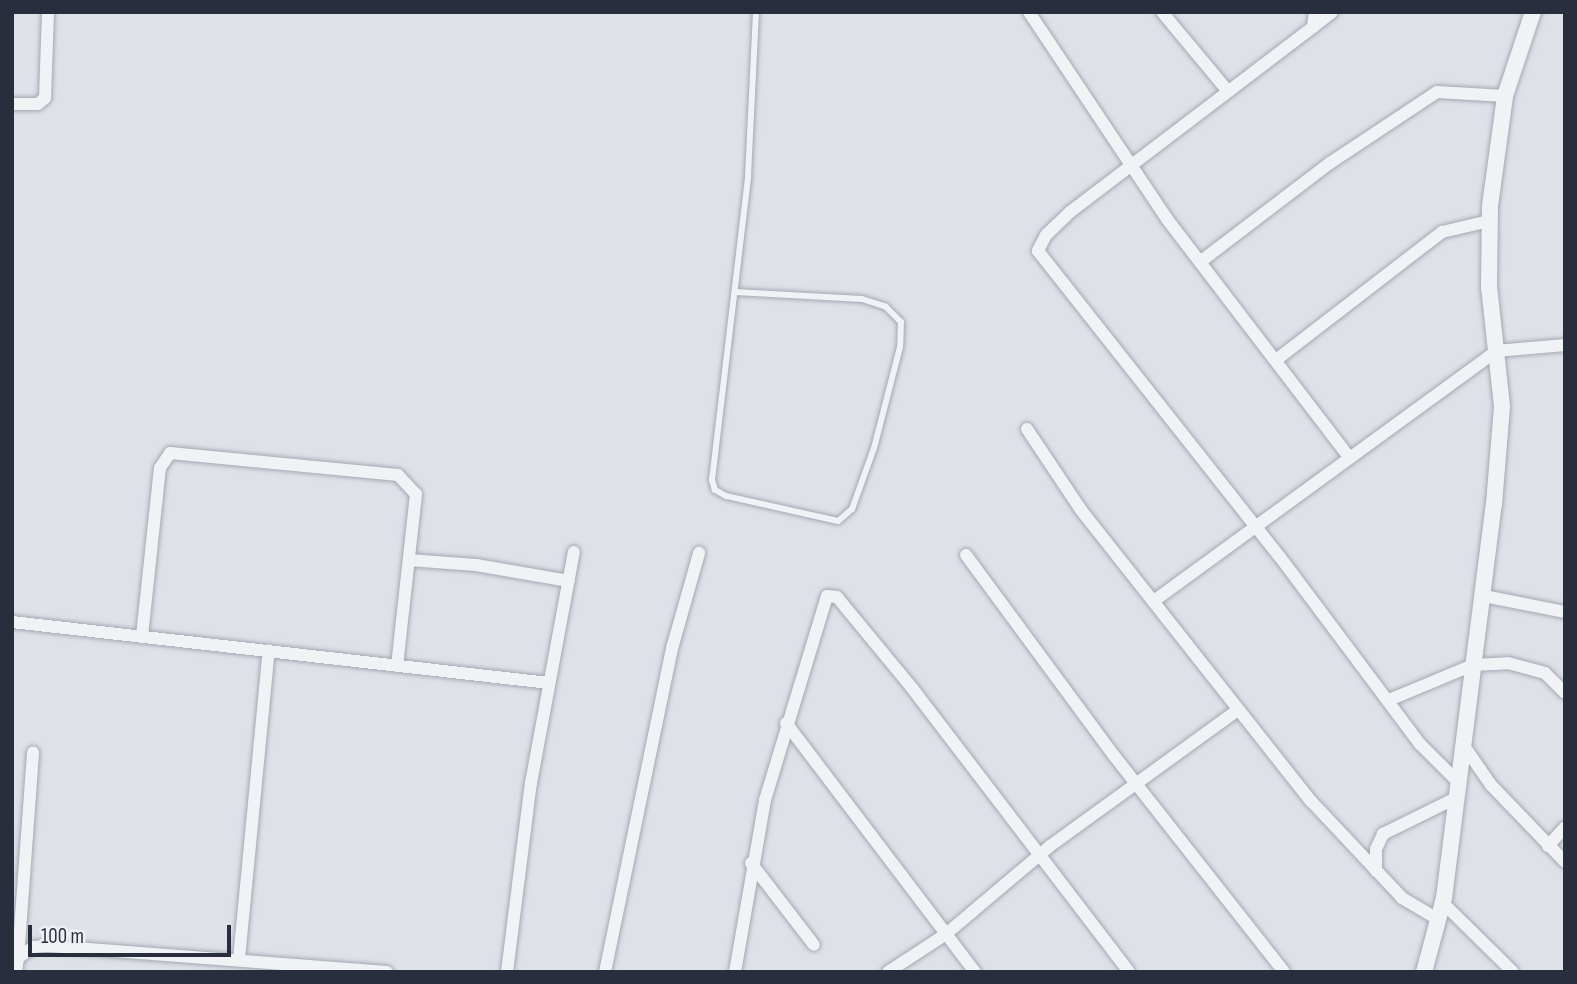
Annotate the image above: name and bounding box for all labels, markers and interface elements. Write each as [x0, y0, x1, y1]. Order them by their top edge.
scale bar [32, 911, 234, 955]
text: 100 m [41, 924, 84, 949]

